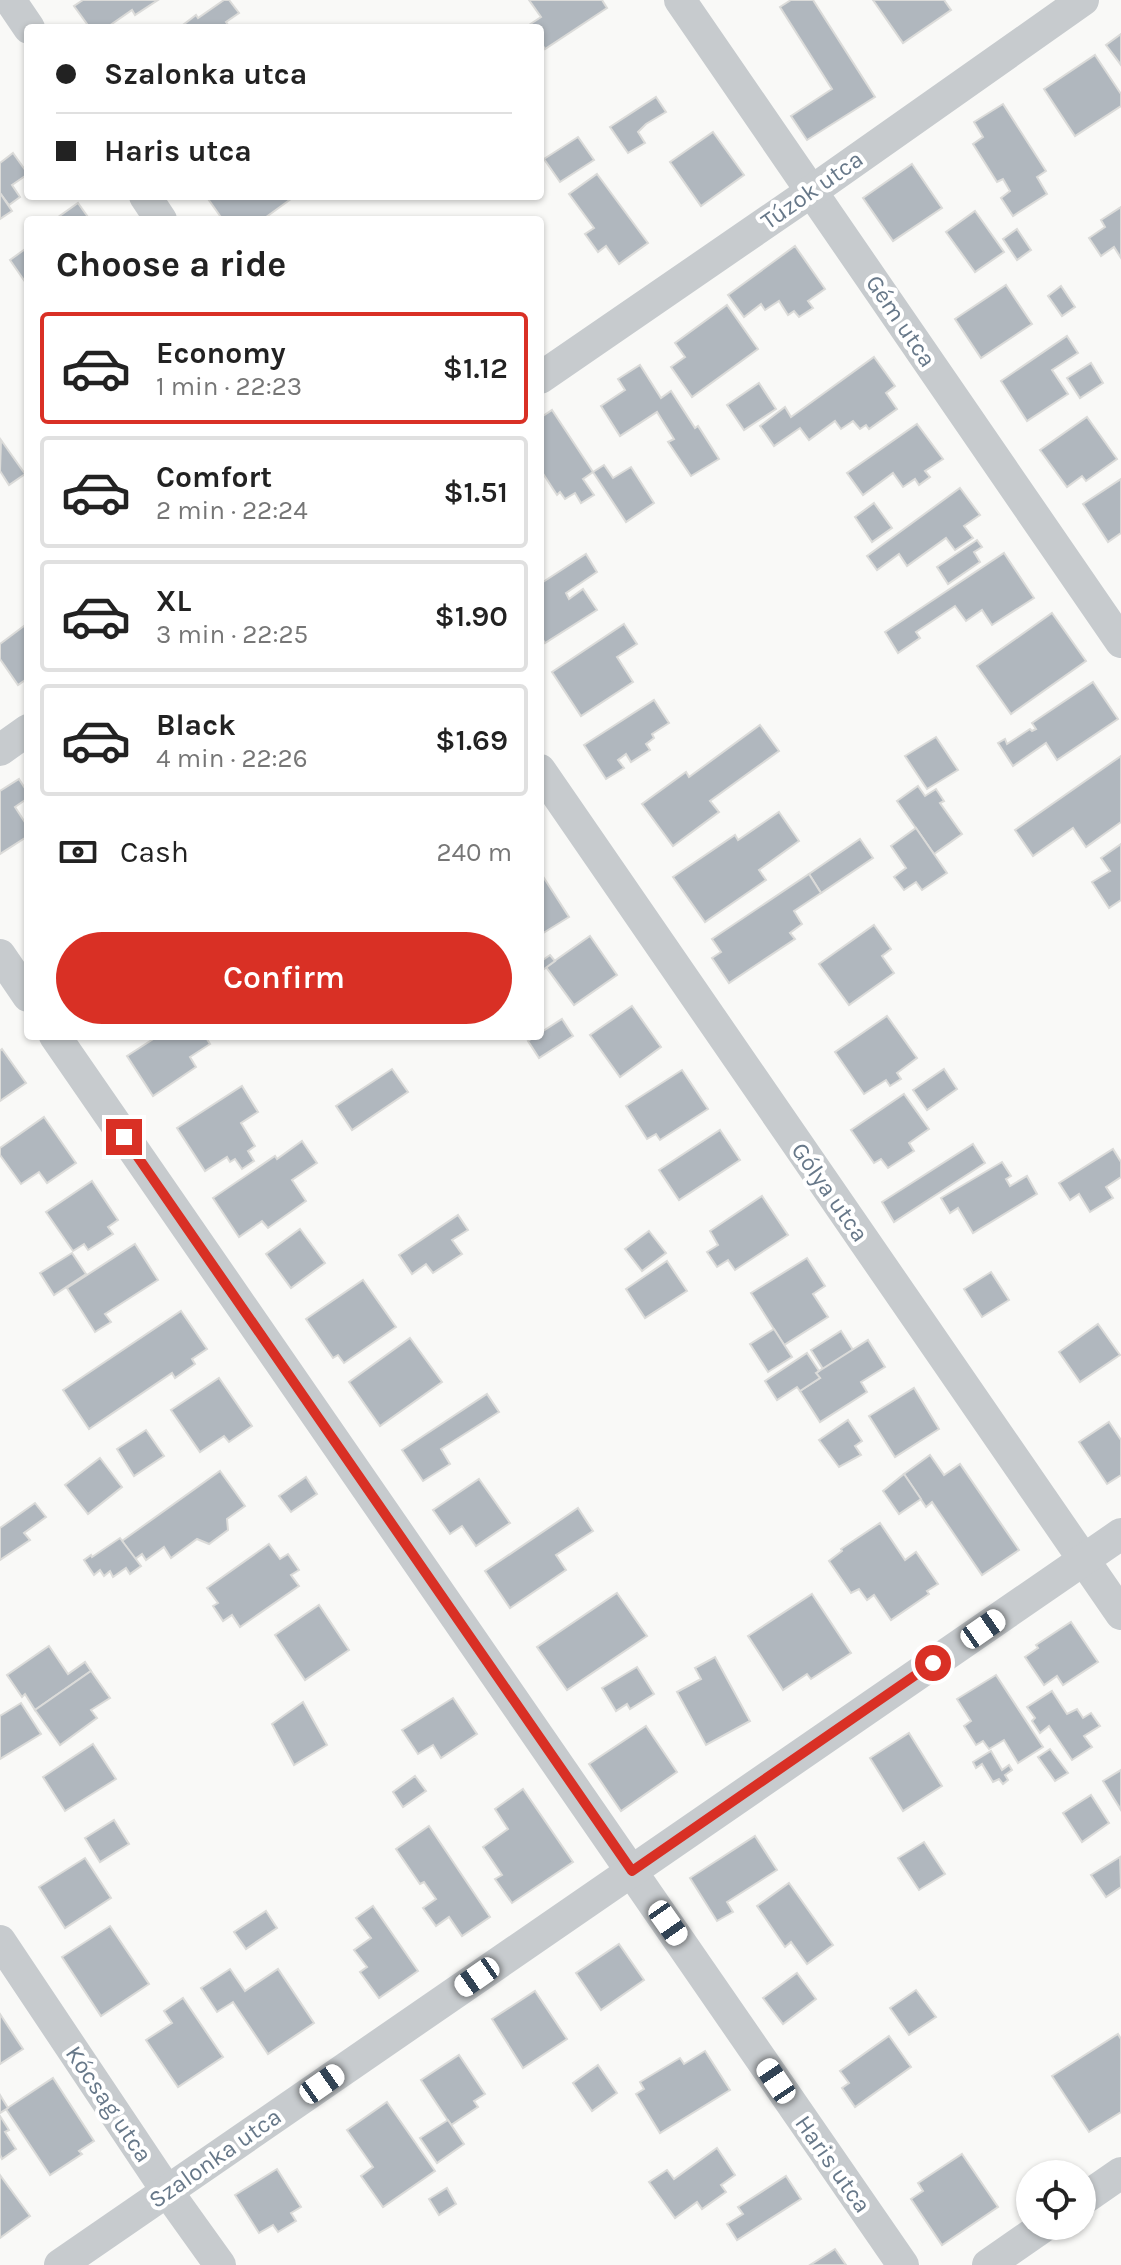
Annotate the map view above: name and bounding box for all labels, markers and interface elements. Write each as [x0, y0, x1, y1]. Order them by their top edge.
text: Szalonka utca [104, 56, 307, 92]
text: Haris utca [104, 133, 252, 169]
street label: Túzok utca [756, 145, 868, 235]
text: Choose a ride [56, 243, 286, 285]
street label: Gém utca [860, 270, 942, 372]
icon: car [60, 332, 132, 404]
text: Economy [156, 335, 286, 371]
text: $1.12 [443, 350, 508, 386]
text: 1 min · 22:23 [156, 371, 302, 402]
icon: car [60, 456, 132, 528]
text: Comfort [156, 459, 272, 495]
text: $1.51 [443, 474, 508, 510]
text: 2 min · 22:24 [156, 495, 308, 526]
icon: car [60, 580, 132, 652]
text: XL [156, 583, 191, 619]
text: $1.90 [434, 598, 508, 634]
text: 3 min · 22:25 [156, 619, 308, 650]
icon: car [60, 704, 132, 776]
text: Black [156, 707, 236, 743]
text: $1.69 [435, 722, 508, 758]
text: 4 min · 22:26 [156, 743, 308, 774]
icon: cash [56, 830, 100, 874]
text: Cash [120, 834, 189, 870]
text: 240 m [436, 837, 512, 868]
button: Confirm [56, 932, 512, 1024]
route end [106, 1119, 142, 1155]
street label: Gólya utca [786, 1137, 874, 1247]
car [956, 1605, 1010, 1653]
route start [915, 1645, 951, 1681]
car [644, 1896, 692, 1950]
car [450, 1953, 504, 2001]
street label: Kócsag utca [60, 2040, 158, 2168]
car [753, 2054, 799, 2108]
car [295, 2060, 349, 2108]
street label: Szalonka utca [143, 2102, 287, 2214]
street label: Haris utca [789, 2110, 877, 2218]
map controls [1016, 2160, 1096, 2240]
button: locate [1016, 2160, 1096, 2240]

